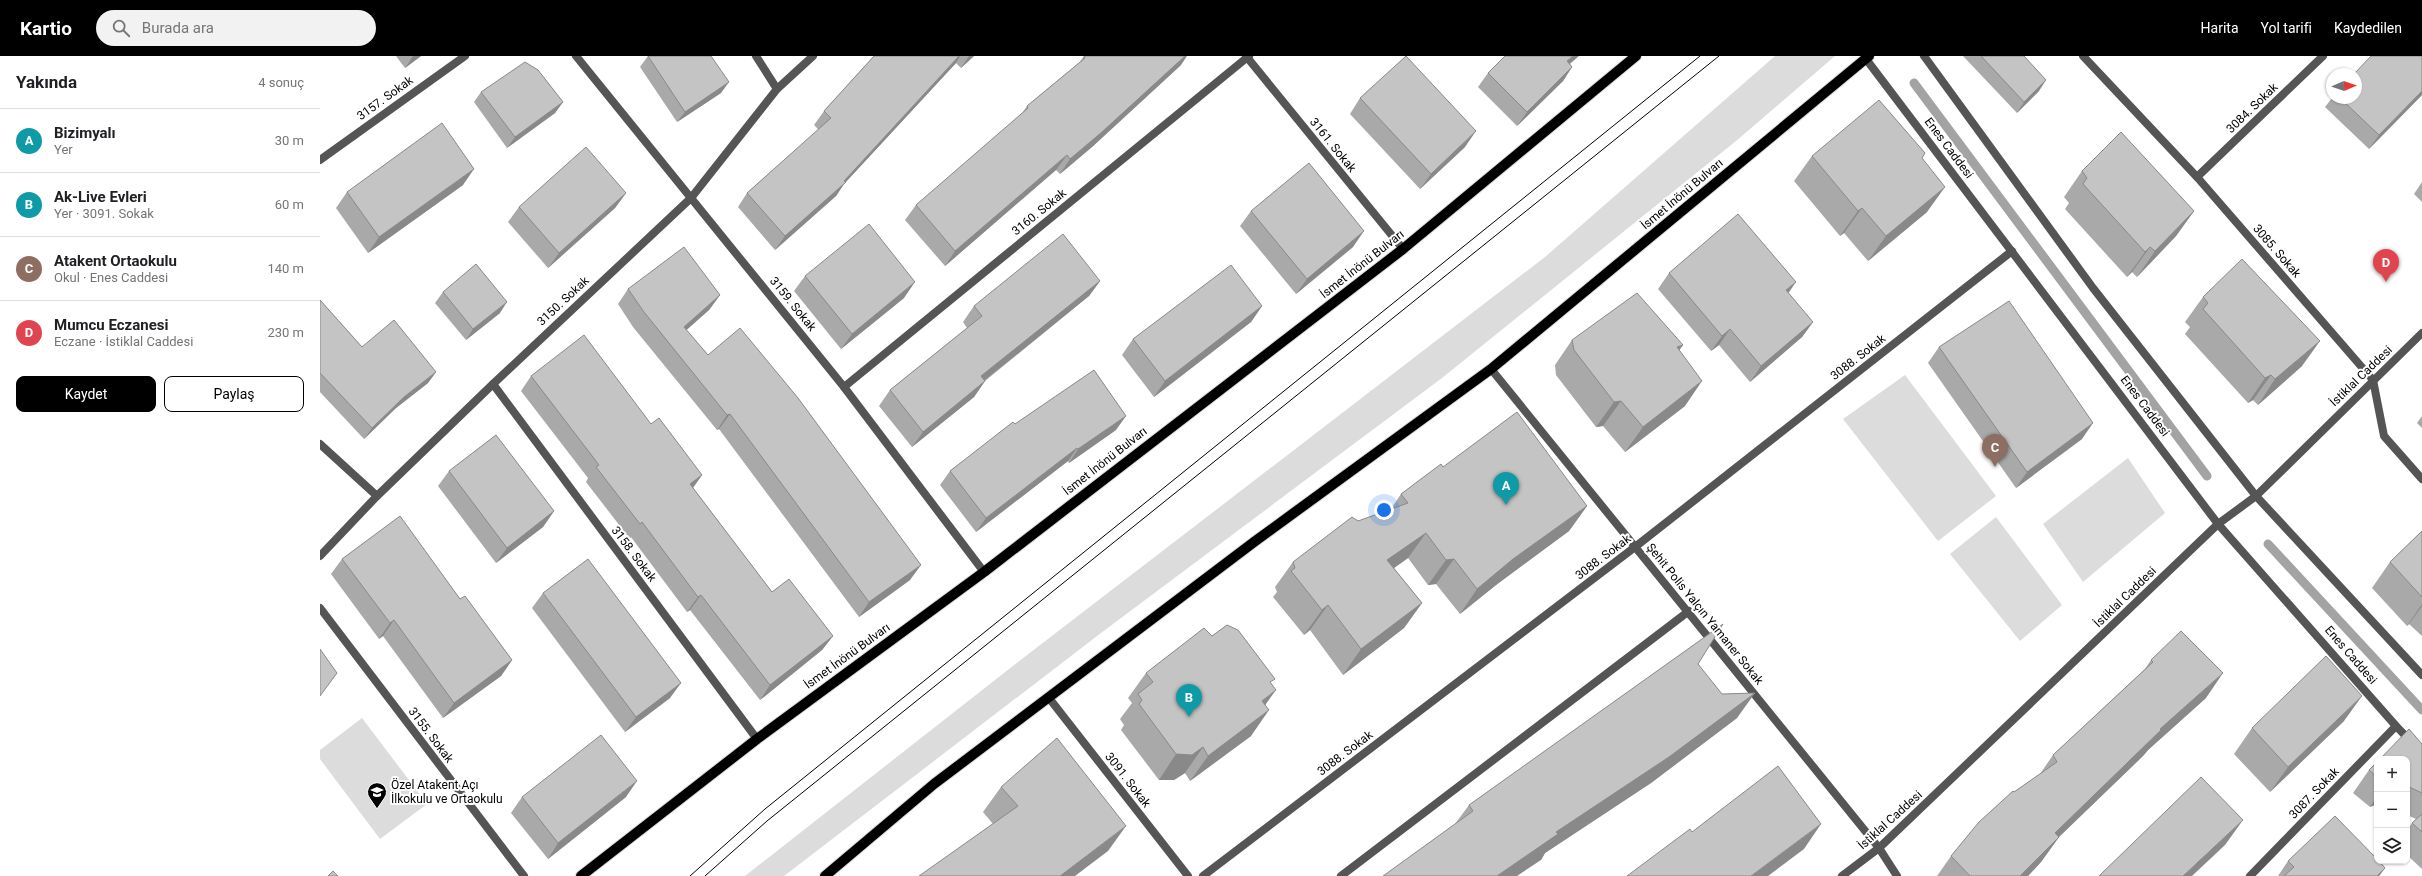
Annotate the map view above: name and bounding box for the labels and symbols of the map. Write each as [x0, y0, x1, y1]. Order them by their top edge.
north arrow [2326, 68, 2362, 104]
street label: 3157. Sokak [354, 72, 416, 123]
street label: 3084. Sokak [2223, 79, 2281, 136]
street label: 3161. Sokak [1307, 115, 1360, 176]
street label: Enes Caddesi [1922, 115, 1976, 181]
street label: İsmet İnönü Bulvarı [1638, 155, 1726, 232]
street label: 3160. Sokak [1009, 185, 1070, 238]
street label: 3085. Sokak [2250, 222, 2304, 281]
street label: İsmet İnönü Bulvarı [1317, 226, 1407, 301]
pin: D [2373, 249, 2399, 282]
street label: 3150. Sokak [534, 273, 592, 329]
street label: 3159. Sokak [767, 274, 820, 335]
street label: 3088. Sokak [1828, 331, 1889, 383]
street label: İstiklal Caddesi [2326, 342, 2395, 409]
street label: Enes Caddesi [2118, 373, 2172, 439]
street label: İsmet İnönü Bulvarı [1060, 423, 1150, 498]
pin: C [1982, 434, 2008, 467]
pin: A [1493, 472, 1519, 505]
your location [1374, 500, 1394, 520]
street label: 3158. Sokak [609, 524, 660, 585]
street label: 3088. Sokak [1573, 531, 1634, 582]
street label: Şehit Polis Yalçın Yamaner Sokak [1644, 541, 1767, 688]
street label: İstiklal Caddesi [2090, 563, 2159, 630]
street label: İsmet İnönü Bulvarı [801, 619, 893, 692]
street label: Enes Caddesi [2322, 623, 2380, 687]
pin: B [1176, 684, 1202, 717]
street label: 3155. Sokak [406, 705, 457, 766]
street label: 3088. Sokak [1315, 727, 1376, 778]
street label: 3091. Sokak [1102, 750, 1154, 811]
street label: 3087. Sokak [2286, 764, 2343, 822]
place label: Özel Atakent Açı İlkokulu ve Ortaokulu [391, 777, 503, 806]
school or university icon: Özel Atakent Açı İlkokulu ve Ortaokulu [366, 781, 388, 809]
street label: İstiklal Caddesi [1855, 787, 1925, 852]

